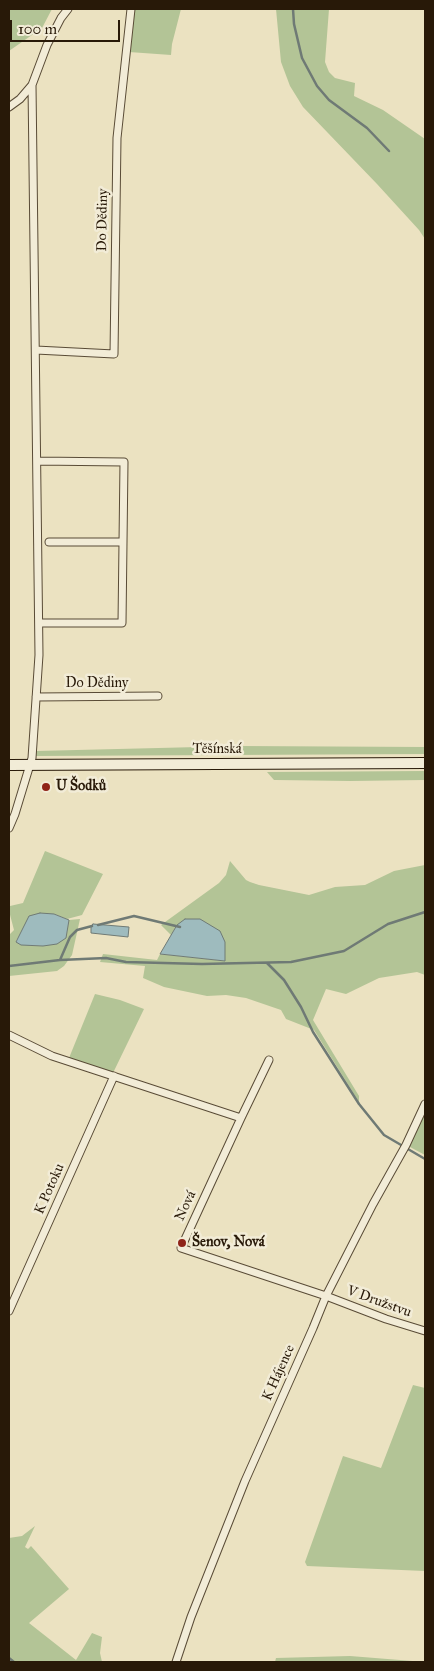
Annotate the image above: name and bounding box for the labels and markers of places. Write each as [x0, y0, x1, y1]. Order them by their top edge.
place label: U Šodků [56, 779, 106, 795]
marker: U Šodků [40, 781, 52, 793]
place label: Šenov, Nová [192, 1235, 265, 1251]
marker: Šenov, Nová [176, 1237, 188, 1249]

